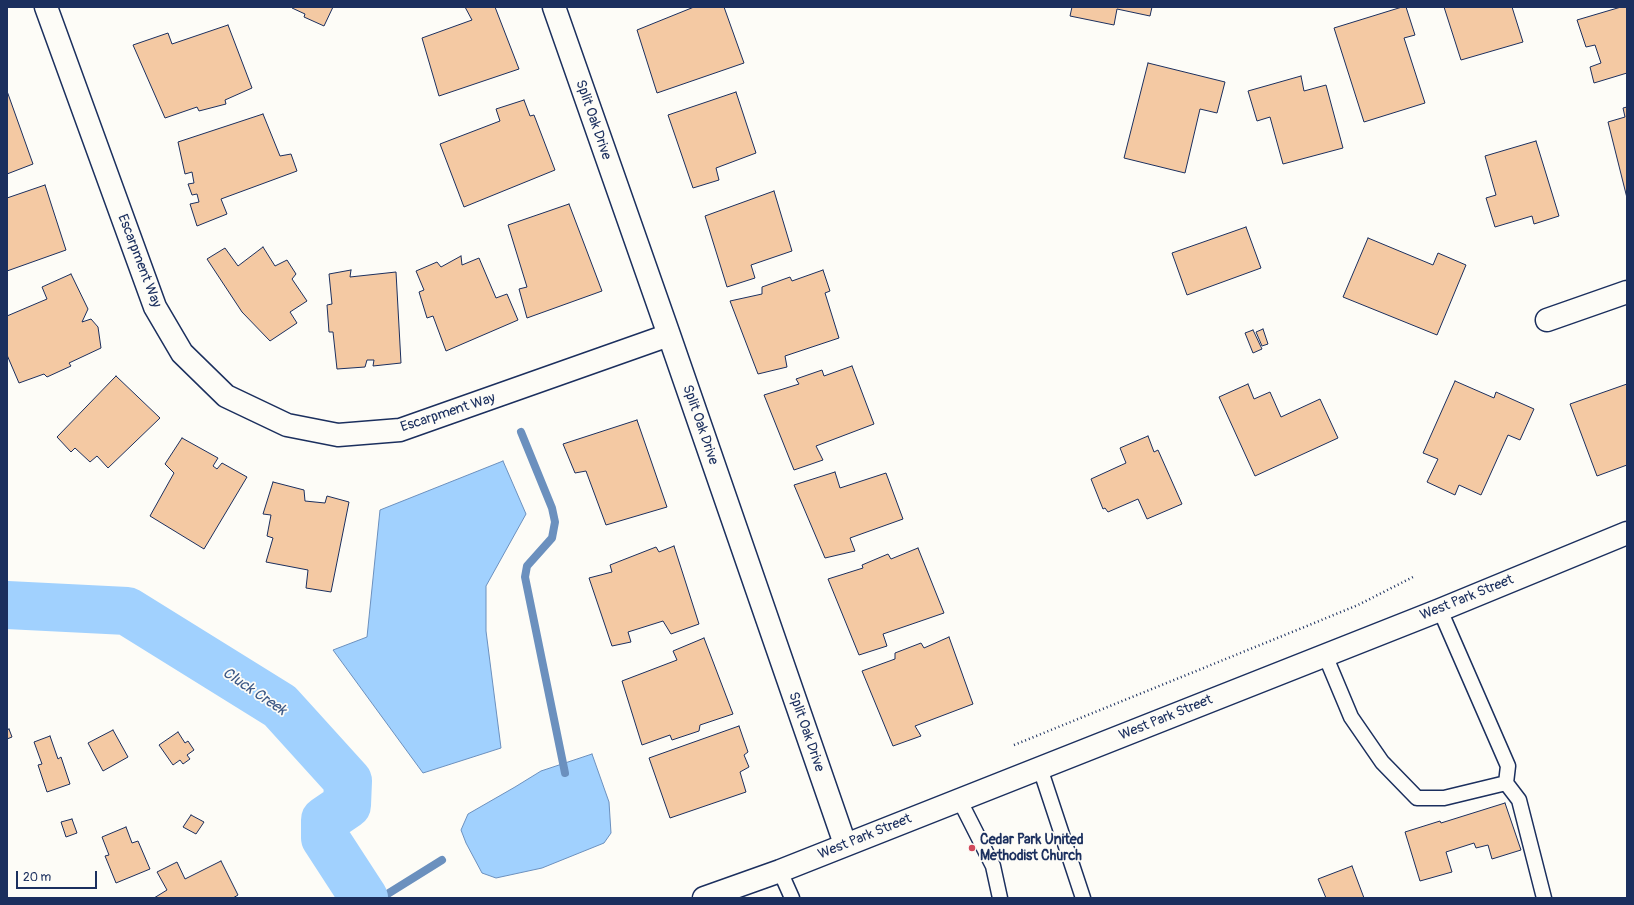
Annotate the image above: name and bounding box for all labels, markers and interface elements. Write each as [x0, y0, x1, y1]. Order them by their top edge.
street label: Split Oak Drive [571, 78, 615, 162]
street label: Escarpment Way [113, 212, 165, 310]
street label: Split Oak Drive [678, 383, 722, 467]
street label: Escarpment Way [398, 390, 498, 436]
street label: West Park Street [1418, 572, 1516, 624]
water label: Cluck Creek [219, 664, 289, 720]
street label: Split Oak Drive [784, 690, 828, 774]
street label: West Park Street [1117, 692, 1215, 744]
street label: West Park Street [816, 811, 914, 863]
place label: Cedar Park United Methodist Church [980, 832, 1084, 864]
marker: Cedar Park United Methodist Church [967, 843, 977, 853]
scale bar [18, 863, 99, 889]
text: 20 m [23, 870, 51, 885]

